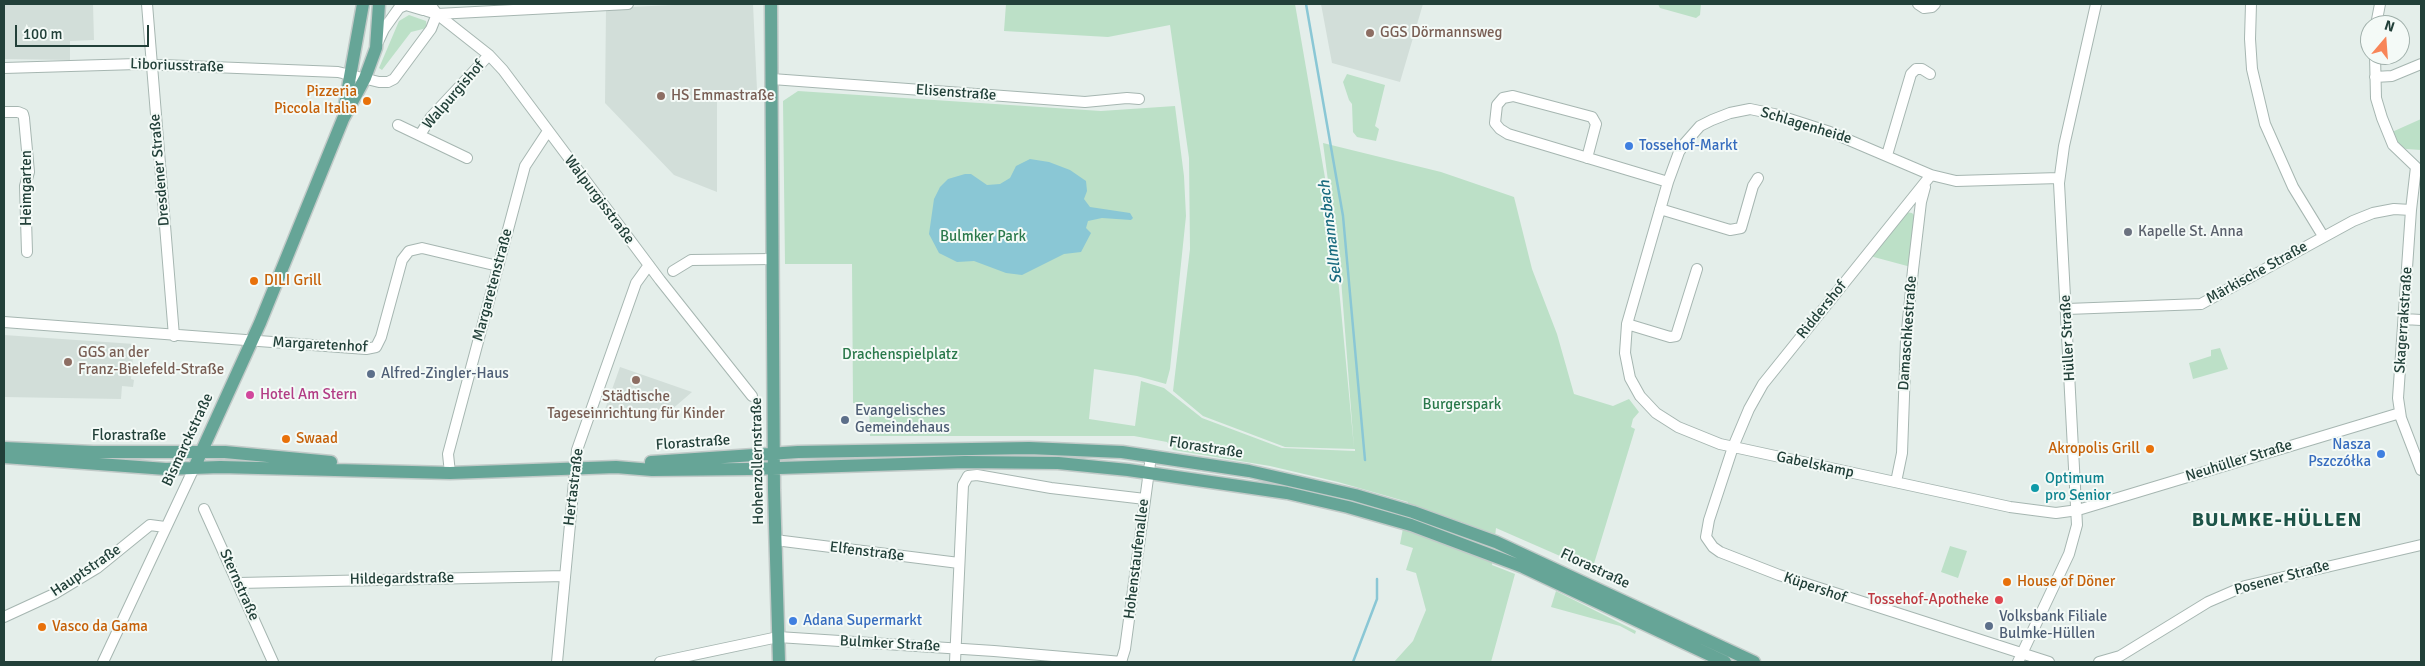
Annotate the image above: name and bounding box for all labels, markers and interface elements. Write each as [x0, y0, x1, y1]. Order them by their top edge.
scale bar [18, 15, 151, 47]
north arrow [2360, 15, 2410, 65]
text: N [2382, 17, 2397, 36]
place label: GGS Dörmannsweg [1380, 24, 1503, 42]
text: 100 m [23, 25, 63, 43]
marker: GGS Dörmannsweg [1364, 27, 1376, 39]
street label: Liboriusstraße [130, 55, 224, 77]
street label: Walpurgishof [419, 57, 489, 133]
street label: Elisenstraße [915, 81, 997, 105]
place label: Pizzeria Piccola Italia [274, 83, 357, 118]
place label: HS Emmastraße [671, 87, 774, 105]
marker: HS Emmastraße [655, 90, 667, 102]
marker: Pizzeria Piccola Italia [361, 95, 373, 107]
street label: Schlagenheide [1758, 104, 1854, 148]
street label: Dresdener Straße [146, 113, 174, 227]
place label: Tossehof-Markt [1639, 137, 1738, 155]
marker: Tossehof-Markt [1623, 140, 1635, 152]
street label: Heimgarten [18, 150, 36, 226]
street label: Walpurgisstraße [560, 152, 638, 248]
water label: Sellmannsbach [1315, 179, 1347, 285]
place label: Kapelle St. Anna [2138, 223, 2243, 241]
marker: Kapelle St. Anna [2122, 226, 2134, 238]
street label: Margaretenstraße [469, 227, 517, 343]
park label: Bulmker Park [940, 228, 1026, 246]
street label: Märkische Straße [2203, 238, 2311, 308]
street label: Skagerrakstraße [2391, 266, 2417, 374]
place label: DILI Grill [264, 272, 322, 290]
marker: DILI Grill [248, 275, 260, 287]
street label: Damaschkestraße [1895, 275, 1921, 391]
street label: Riddershof [1793, 277, 1851, 343]
street label: Hüller Straße [2057, 294, 2079, 382]
street label: Margaretenhof [272, 334, 368, 356]
place label: GGS an der Franz-Bielefeld-Straße [78, 344, 224, 379]
park label: Drachenspielplatz [842, 346, 958, 364]
marker: GGS an der Franz-Bielefeld-Straße [62, 356, 74, 368]
place label: Alfred-Zingler-Haus [381, 365, 509, 383]
marker: Alfred-Zingler-Haus [365, 368, 377, 380]
marker: Städtische Tageseinrichtung für Kinder [630, 374, 642, 386]
place label: Hotel Am Stern [260, 386, 357, 404]
place label: Städtische Tageseinrichtung für Kinder [547, 388, 725, 423]
marker: Hotel Am Stern [244, 389, 256, 401]
street label: Bismarckstraße [159, 391, 217, 489]
park label: Burgerspark [1423, 396, 1501, 414]
street label: Hohenzollernstraße [748, 397, 768, 525]
place label: Evangelisches Gemeindehaus [855, 402, 950, 437]
marker: Evangelisches Gemeindehaus [839, 414, 851, 426]
street label: Florastraße [92, 427, 166, 445]
place label: Swaad [296, 430, 338, 448]
street label: Florastraße [655, 431, 731, 455]
marker: Swaad [280, 433, 292, 445]
street label: Florastraße [1168, 433, 1244, 463]
street label: Neuhüller Straße [2183, 436, 2295, 486]
place label: Nasza Pszczółka [2308, 436, 2371, 471]
place label: Akropolis Grill [2048, 440, 2140, 458]
marker: Akropolis Grill [2144, 443, 2156, 455]
street label: Hertastraße [560, 447, 588, 527]
street label: Gabelskamp [1775, 448, 1855, 482]
marker: Nasza Pszczółka [2375, 448, 2387, 460]
place label: Optimum pro Senior [2045, 470, 2111, 505]
marker: Optimum pro Senior [2029, 482, 2041, 494]
street label: Hohenstaufenallee [1121, 498, 1153, 620]
district label: BULMKE-HÜLLEN [2190, 509, 2364, 533]
street label: Elfenstraße [829, 538, 905, 566]
street label: Hauptstraße [47, 541, 125, 601]
street label: Florastraße [1557, 545, 1633, 593]
street label: Sternstraße [215, 546, 263, 624]
street label: Posener Straße [2232, 557, 2332, 599]
street label: Hildegardstraße [350, 569, 454, 589]
street label: Küpershof [1781, 569, 1849, 607]
place label: House of Döner [2017, 573, 2115, 591]
marker: House of Döner [2001, 576, 2013, 588]
place label: Tossehof-Apotheke [1868, 591, 1989, 609]
marker: Tossehof-Apotheke [1993, 594, 2005, 606]
place label: Volksbank Filiale Bulmke-Hüllen [1999, 608, 2107, 643]
place label: Adana Supermarkt [803, 612, 922, 630]
marker: Adana Supermarkt [787, 615, 799, 627]
place label: Vasco da Gama [52, 618, 148, 636]
marker: Volksbank Filiale Bulmke-Hüllen [1983, 620, 1995, 632]
marker: Vasco da Gama [36, 621, 48, 633]
street label: Bulmker Straße [839, 632, 941, 656]

